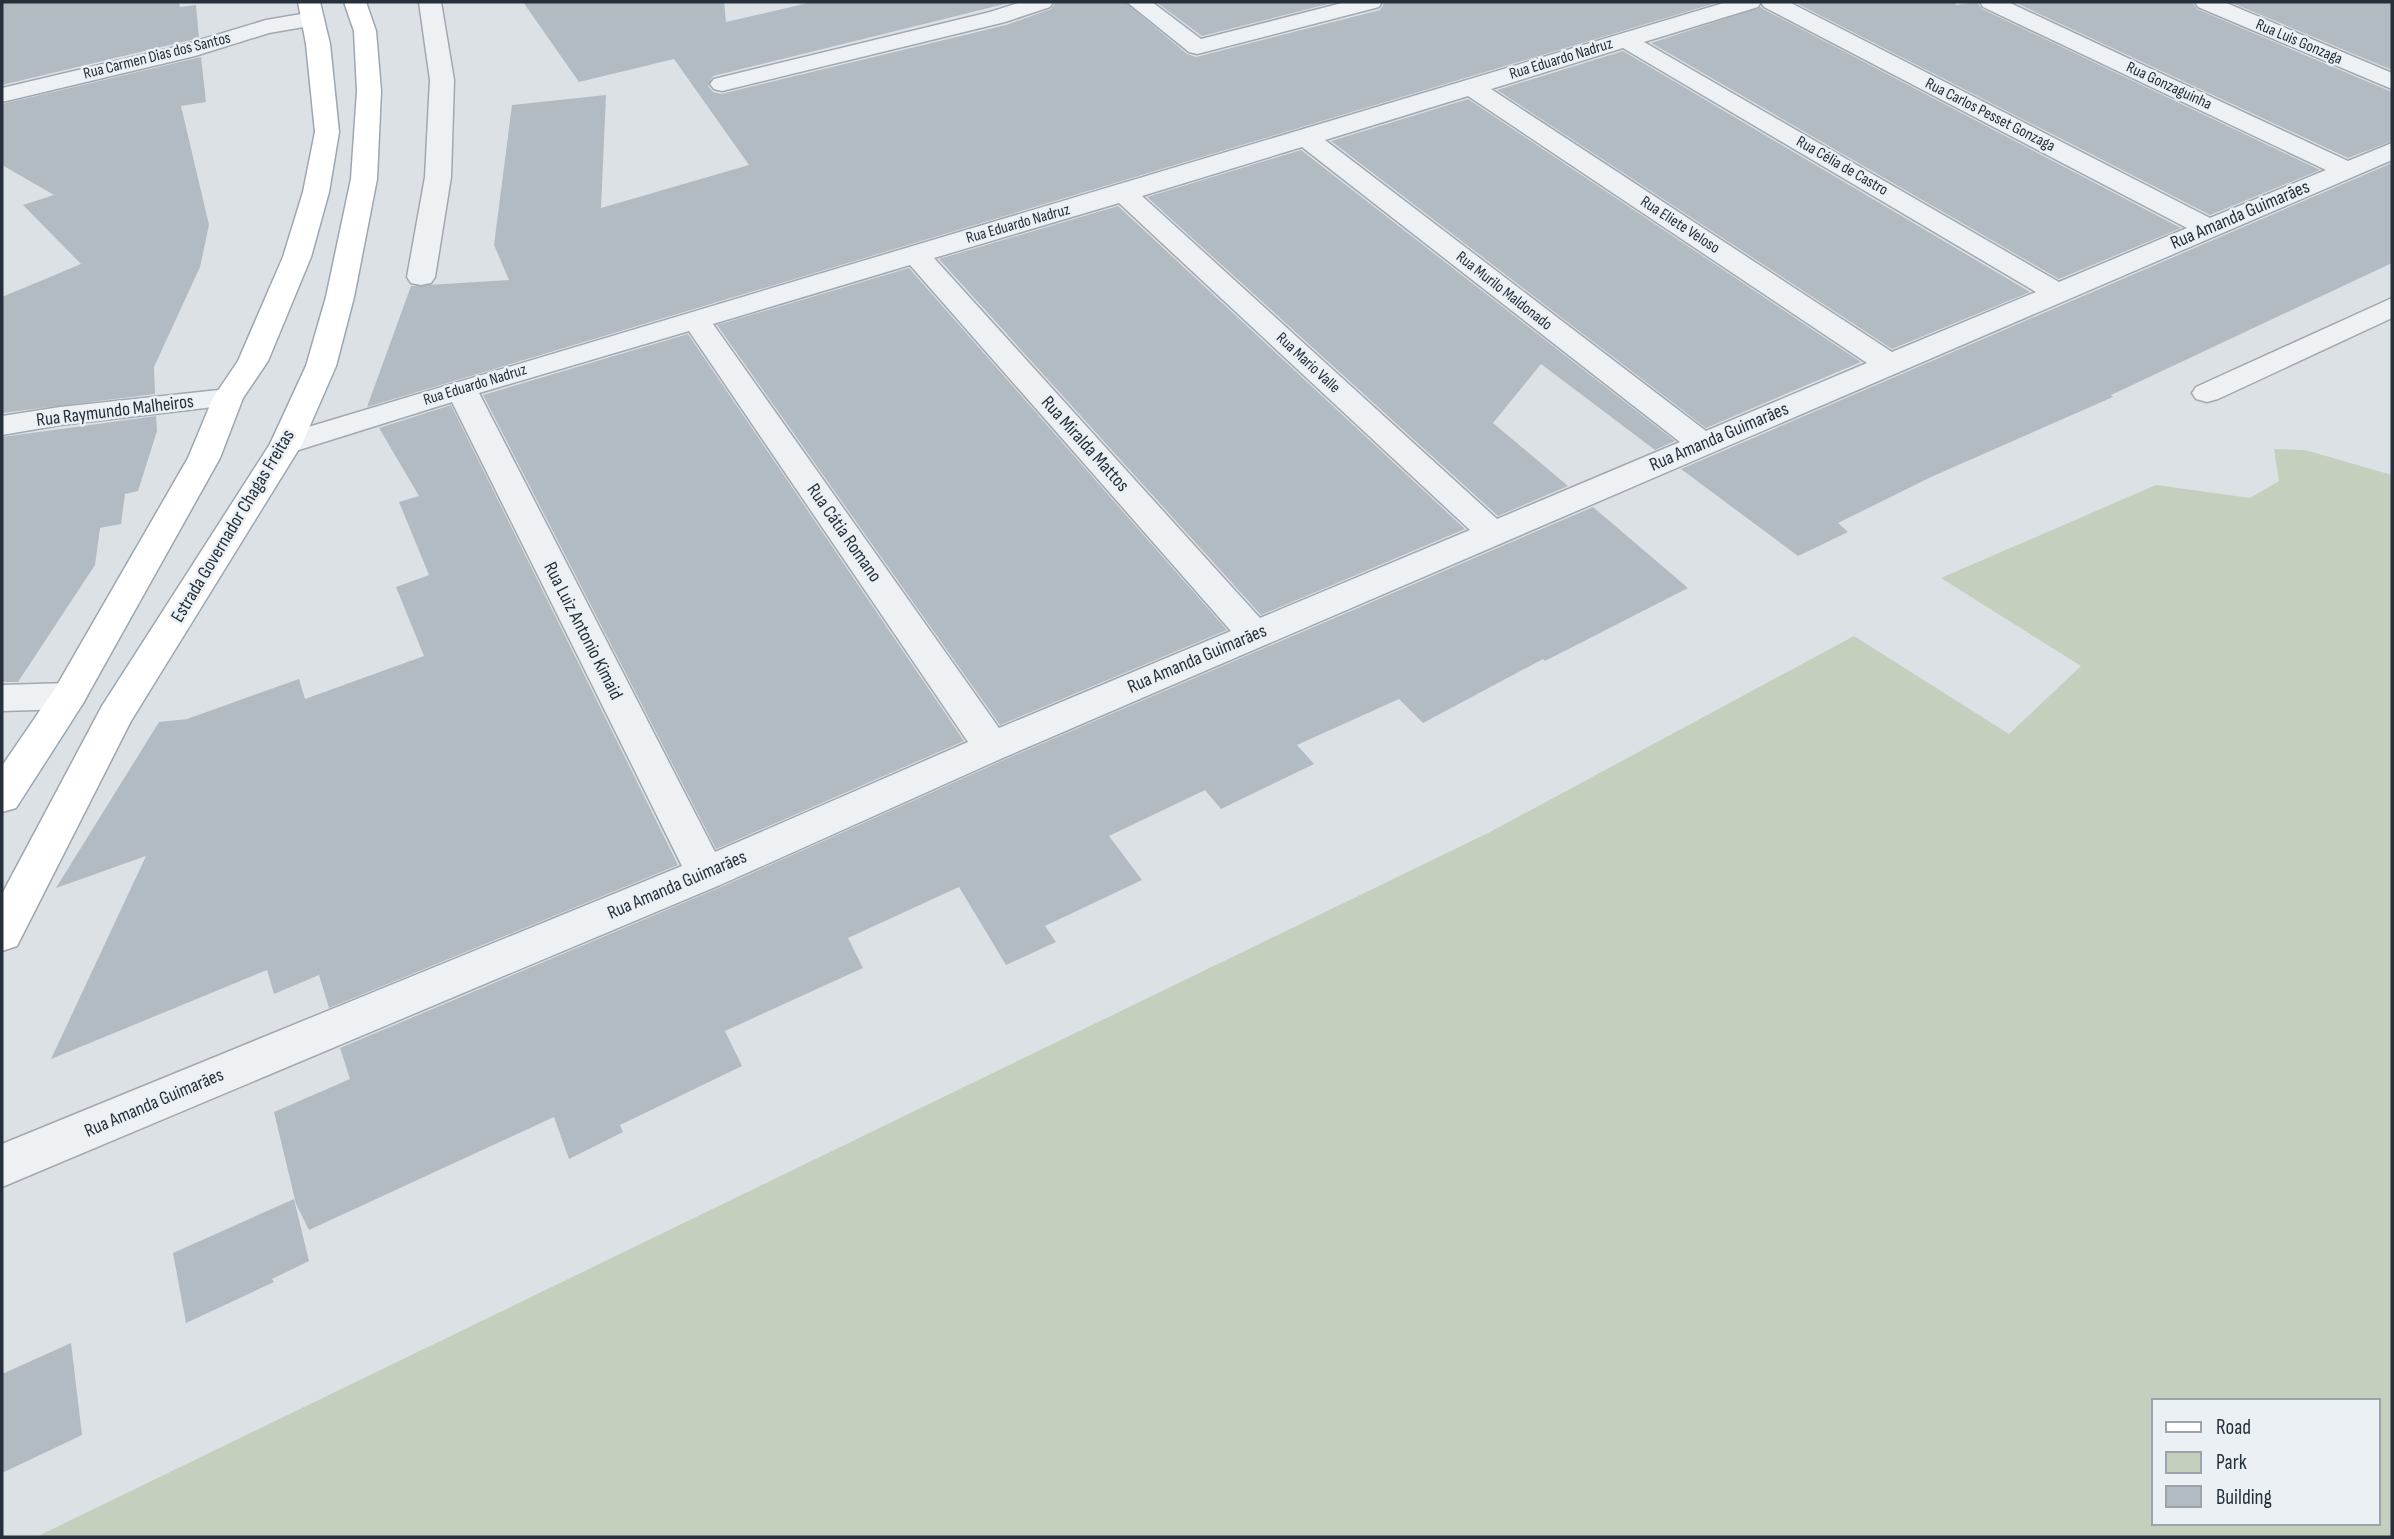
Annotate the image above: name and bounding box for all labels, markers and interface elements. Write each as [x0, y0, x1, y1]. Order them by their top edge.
street label: Rua Luis Gonzaga [2253, 15, 2345, 69]
street label: Rua Carmen Dias dos Santos [81, 28, 233, 83]
street label: Rua Eduardo Nadruz [1507, 34, 1615, 84]
street label: Rua Gonzaguinha [2123, 58, 2215, 114]
street label: Rua Carlos Pesset Gonzaga [1922, 74, 2058, 156]
street label: Rua Célia de Castro [1793, 132, 1891, 200]
street label: Rua Amanda Guimarães [2167, 175, 2313, 255]
street label: Rua Eliete Veloso [1637, 192, 1723, 258]
street label: Rua Eduardo Nadruz [964, 200, 1072, 248]
street label: Rua Murilo Maldonado [1452, 248, 1556, 334]
street label: Rua Mario Valle [1272, 329, 1344, 397]
street label: Rua Eduardo Nadruz [421, 360, 529, 410]
street label: Rua Raymundo Malheiros [35, 390, 195, 432]
street label: Rua Miralda Mattos [1036, 391, 1134, 497]
street label: Rua Amanda Guimarães [1646, 397, 1792, 477]
street label: Estrada Governador Chagas Freitas [166, 425, 300, 627]
street label: Rua Cátia Romano [802, 479, 886, 587]
street label: Rua Luiz Antonio Kimaid [538, 558, 628, 704]
street label: Rua Amanda Guimarães [1124, 619, 1270, 699]
street label: Rua Amanda Guimarães [604, 845, 750, 925]
street label: Rua Amanda Guimarães [81, 1063, 227, 1143]
legend [2152, 1399, 2380, 1525]
text: Road [2216, 1415, 2251, 1440]
text: Park [2216, 1450, 2247, 1475]
text: Building [2216, 1485, 2272, 1510]

